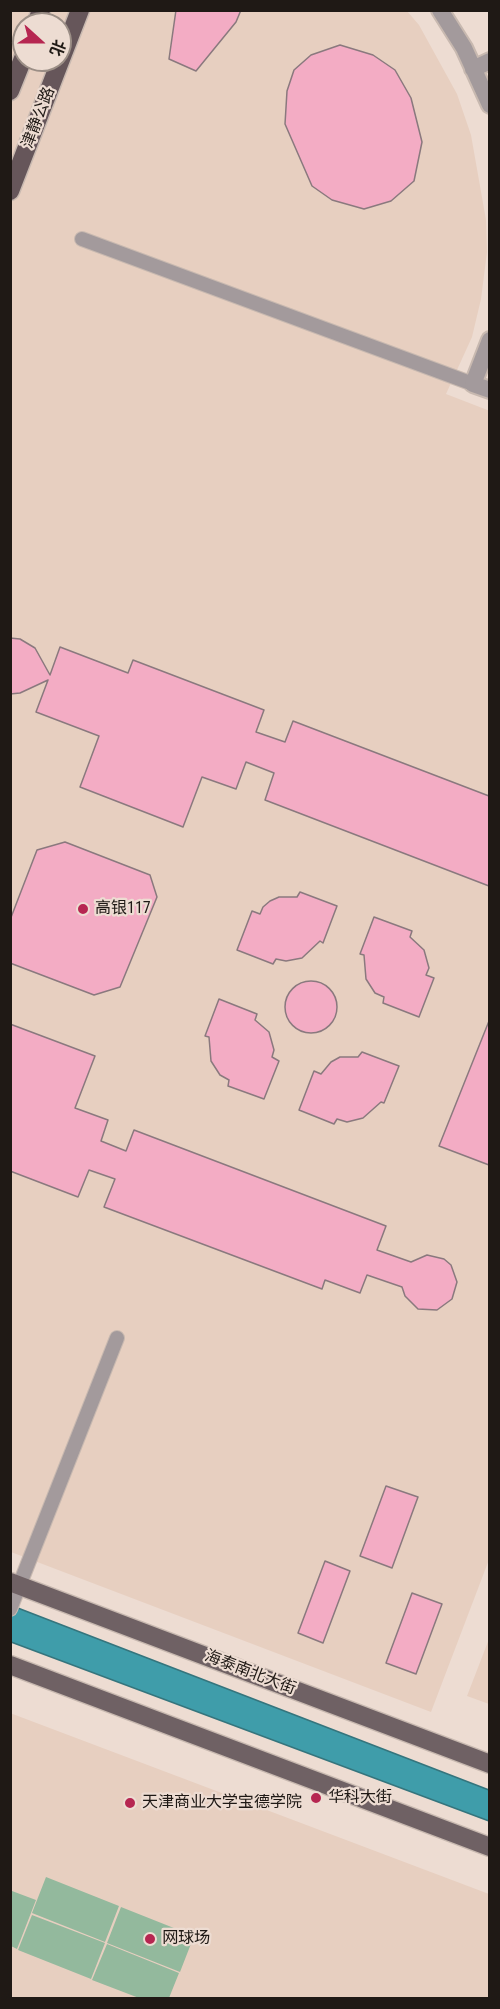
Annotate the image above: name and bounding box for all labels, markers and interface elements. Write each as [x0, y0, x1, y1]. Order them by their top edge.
north arrow [12, 12, 72, 72]
text: 北 [46, 37, 69, 59]
street label: 津静公路 [19, 85, 59, 151]
place label: 高银117 [95, 899, 151, 919]
marker: 高银117 [76, 902, 90, 916]
street label: 海泰南北大街 [202, 1647, 298, 1699]
place label: 华科大街 [328, 1788, 392, 1808]
marker: 华科大街 [309, 1791, 323, 1805]
place label: 天津商业大学宝德学院 [142, 1793, 302, 1813]
marker: 天津商业大学宝德学院 [123, 1796, 137, 1810]
place label: 网球场 [162, 1929, 210, 1949]
marker: 网球场 [143, 1932, 157, 1946]

